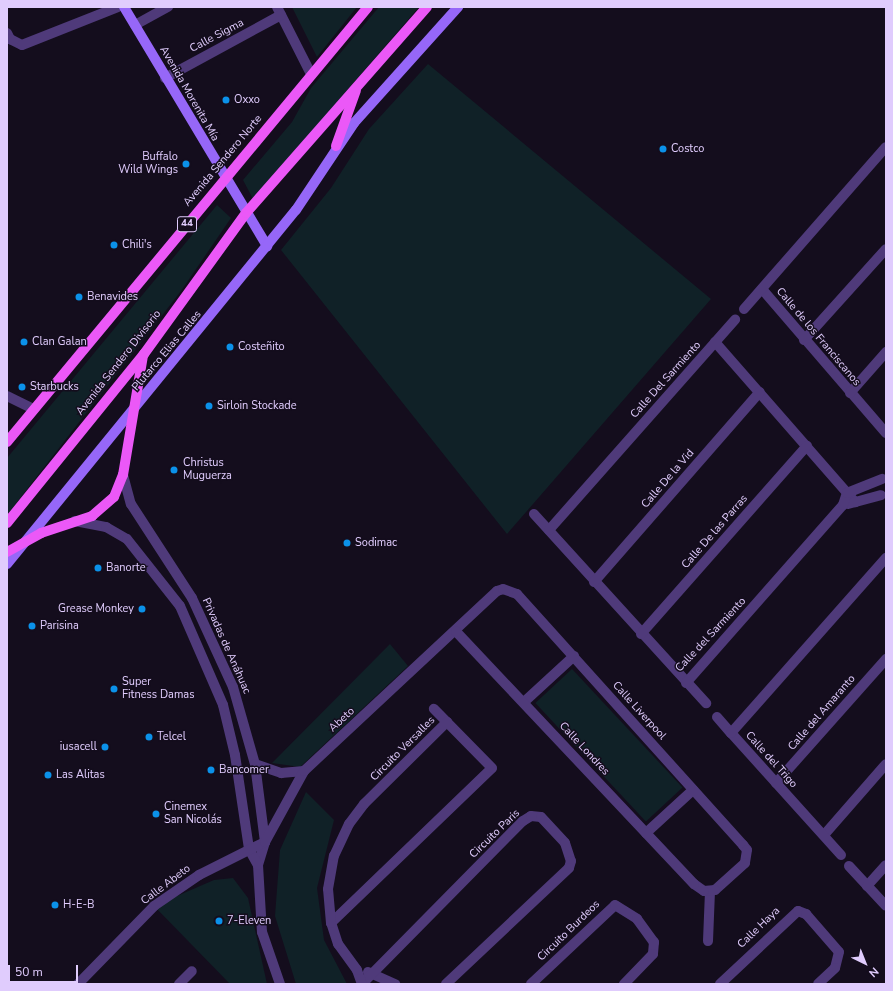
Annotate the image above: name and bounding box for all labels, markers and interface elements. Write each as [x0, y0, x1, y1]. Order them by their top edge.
street label: Calle Sigma [188, 16, 246, 56]
street label: Avenida Morenita Mía [156, 44, 222, 144]
place label: Oxxo [234, 93, 260, 107]
marker: Oxxo [221, 95, 231, 105]
street label: Avenida Sendero Norte [181, 113, 265, 209]
place label: Costco [671, 142, 704, 156]
marker: Costco [658, 144, 668, 154]
place label: Buffalo Wild Wings [118, 151, 178, 177]
marker: Buffalo Wild Wings [181, 159, 191, 169]
road number: 44 [177, 216, 197, 232]
place label: Chili's [122, 238, 152, 252]
marker: Chili's [109, 240, 119, 250]
street label: Calle de los Franciscanos [773, 285, 863, 389]
place label: Benavides [87, 290, 138, 304]
marker: Benavides [74, 292, 84, 302]
street label: Avenida Sendero Divisorio [74, 308, 164, 418]
street label: Plutarco Elias Calles [130, 308, 204, 394]
place label: Clan Galan [32, 335, 87, 349]
marker: Clan Galan [19, 337, 29, 347]
street label: Calle Del Sarmiento [628, 339, 704, 421]
place label: Costeñito [238, 340, 285, 354]
marker: Costeñito [225, 342, 235, 352]
place label: Starbucks [30, 380, 79, 394]
marker: Starbucks [17, 382, 27, 392]
place label: Sirloin Stockade [217, 399, 296, 413]
marker: Sirloin Stockade [204, 401, 214, 411]
street label: Calle De la Vid [639, 447, 697, 511]
place label: Christus Muguerza [183, 457, 232, 483]
marker: Christus Muguerza [168, 464, 180, 476]
street label: Calle De las Parras [679, 492, 751, 572]
place label: Sodimac [355, 536, 397, 550]
marker: Sodimac [342, 538, 352, 548]
place label: Banorte [106, 561, 146, 575]
marker: Banorte [93, 563, 103, 573]
street label: Calle del Sarmiento [673, 595, 749, 675]
street label: Privadas de Anáhuac [199, 596, 253, 696]
place label: Grease Monkey [58, 602, 134, 616]
marker: Grease Monkey [137, 604, 147, 614]
place label: Parisina [40, 619, 79, 633]
marker: Parisina [27, 621, 37, 631]
street label: Calle del Amaranto [786, 673, 858, 753]
place label: Super Fitness Damas [122, 676, 194, 702]
street label: Calle Liverpool [609, 679, 669, 743]
marker: Super Fitness Damas [109, 684, 119, 694]
street label: Abeto [326, 705, 358, 735]
street label: Circuito Versalles [368, 714, 438, 784]
street label: Calle Londres [556, 720, 612, 778]
street label: Calle del Trigo [742, 729, 800, 791]
place label: Telcel [157, 730, 186, 744]
marker: Telcel [144, 732, 154, 742]
place label: iusacell [60, 740, 97, 754]
marker: iusacell [100, 742, 110, 752]
place label: Bancomer [219, 763, 269, 777]
marker: Bancomer [206, 765, 216, 775]
place label: Las Alitas [56, 768, 105, 782]
marker: Las Alitas [43, 770, 53, 780]
place label: Cinemex San Nicolás [164, 801, 222, 827]
street label: Circuito Paris [467, 807, 523, 861]
marker: Cinemex San Nicolás [151, 809, 161, 819]
street label: Calle Abeto [139, 862, 193, 908]
place label: H-E-B [63, 898, 95, 912]
street label: Circuito Burdeos [535, 898, 603, 964]
marker: H-E-B [50, 900, 60, 910]
street label: Calle Haya [735, 905, 783, 951]
place label: 7-Eleven [227, 914, 271, 928]
marker: 7-Eleven [214, 916, 224, 926]
north arrow [845, 943, 885, 983]
scale bar [10, 957, 80, 983]
text: 50 m [15, 964, 43, 980]
text: N [865, 964, 882, 980]

